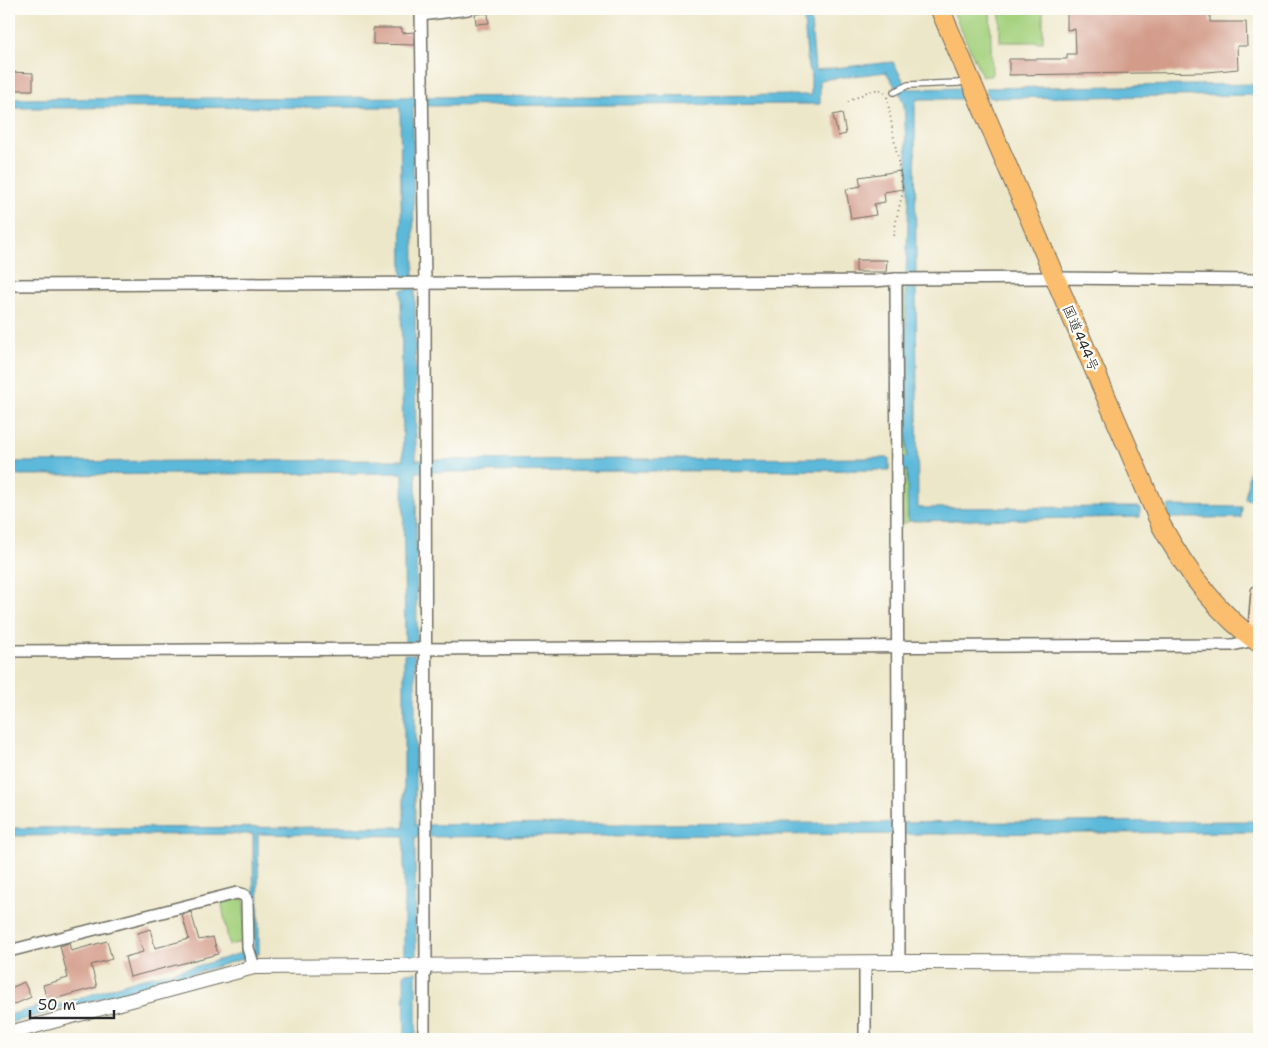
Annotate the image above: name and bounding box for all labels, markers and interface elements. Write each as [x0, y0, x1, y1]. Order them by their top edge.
street label: 国道444号 [1059, 302, 1103, 374]
scale bar [30, 988, 114, 1020]
text: 50 m [38, 995, 76, 1015]

